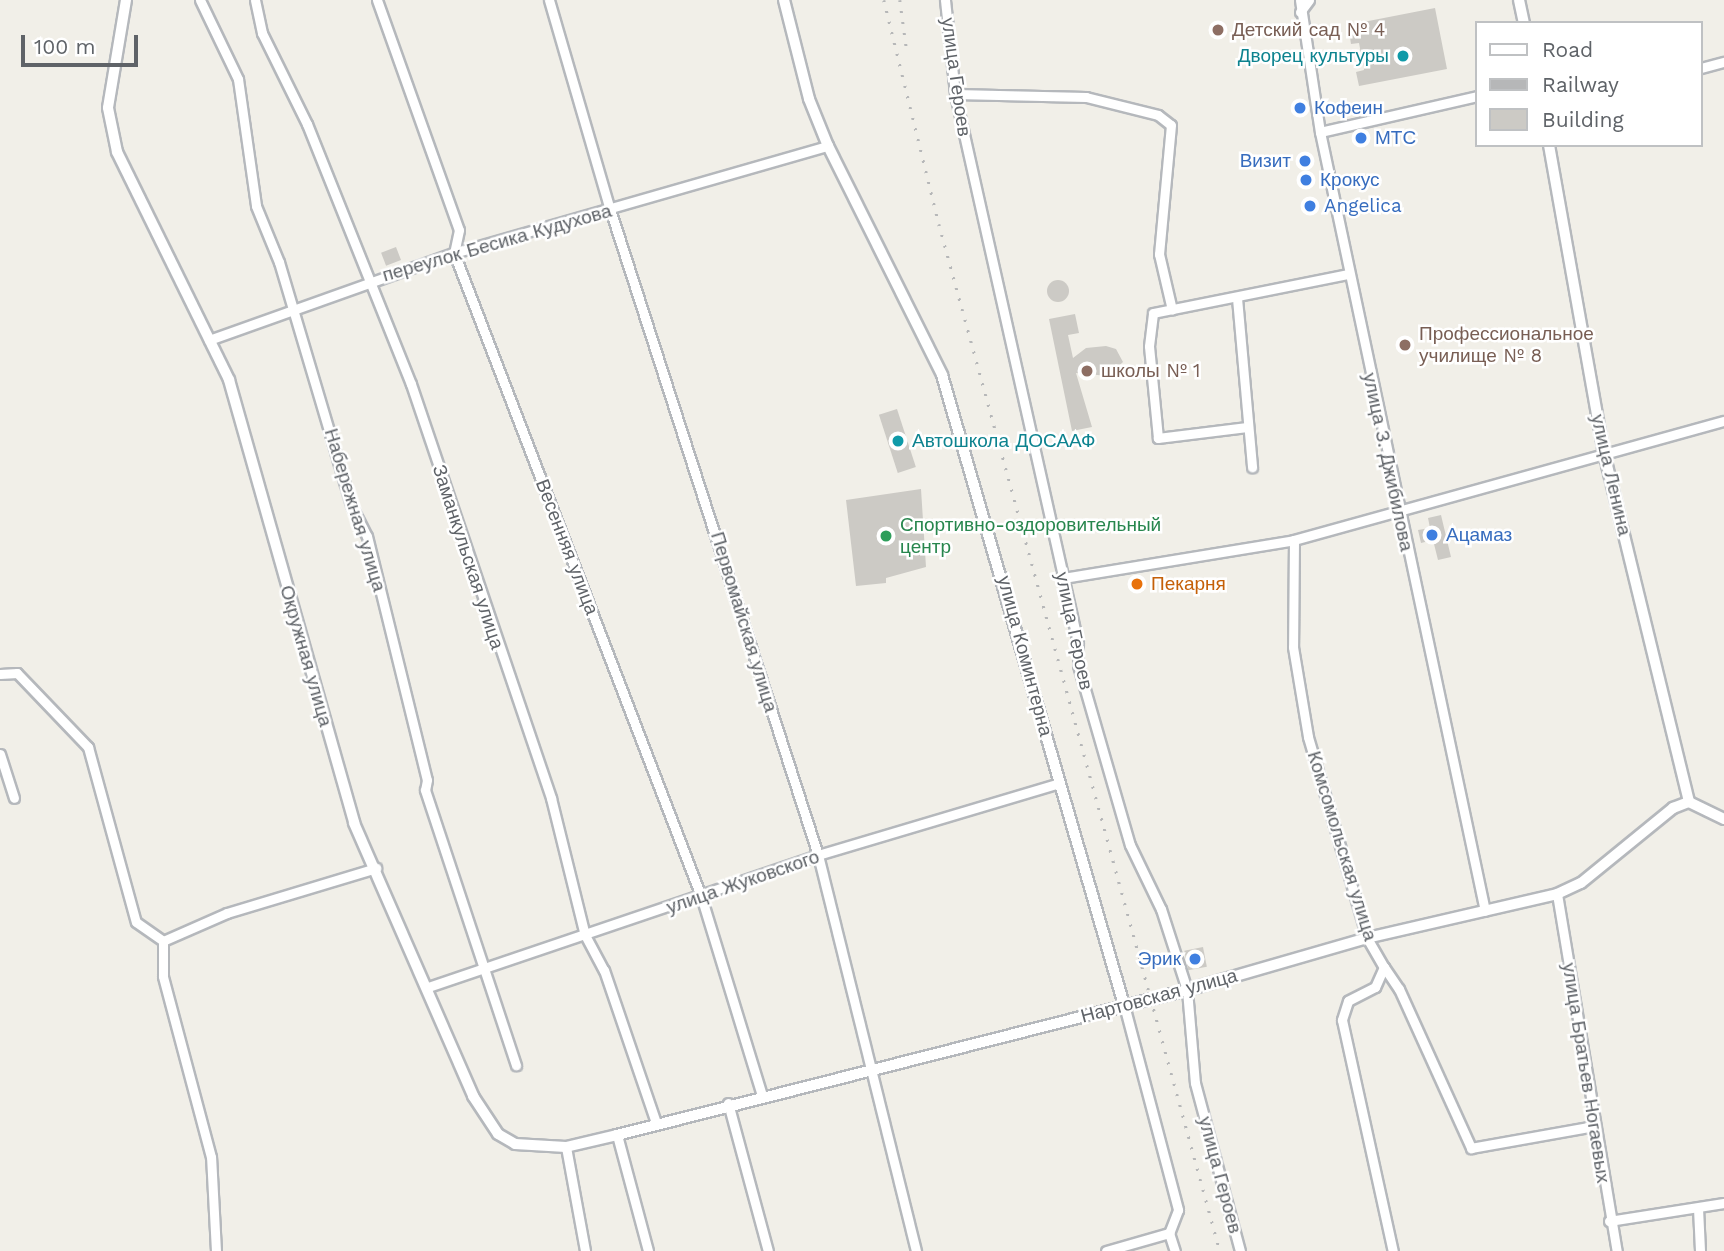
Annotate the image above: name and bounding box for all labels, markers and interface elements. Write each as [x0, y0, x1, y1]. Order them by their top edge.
street label: улица Героев [936, 16, 976, 138]
place label: Детский сад № 4 [1232, 19, 1385, 41]
scale bar [24, 21, 142, 65]
legend [1476, 21, 1703, 147]
marker: Детский сад № 4 [1210, 22, 1226, 38]
text: 100 m [34, 34, 96, 59]
text: Road [1542, 37, 1593, 62]
place label: Дворец культуры [1238, 45, 1389, 67]
marker: Дворец культуры [1395, 48, 1411, 64]
text: Railway [1542, 72, 1619, 97]
place label: Кофеин [1314, 97, 1383, 119]
marker: Кофеин [1292, 100, 1308, 116]
text: Building [1542, 107, 1624, 132]
place label: МТС [1375, 127, 1416, 149]
marker: МТС [1353, 130, 1369, 146]
place label: Визит [1240, 150, 1291, 172]
marker: Визит [1297, 153, 1313, 169]
place label: Крокус [1320, 169, 1380, 191]
marker: Крокус [1298, 172, 1314, 188]
place label: Angelica [1324, 195, 1402, 217]
marker: Angelica [1302, 198, 1318, 214]
street label: переулок Бесика Кудухова [380, 199, 614, 287]
place label: Профессиональное училище № 8 [1419, 323, 1594, 367]
marker: Профессиональное училище № 8 [1397, 337, 1413, 353]
place label: школы № 1 [1101, 360, 1201, 382]
marker: школы № 1 [1079, 363, 1095, 379]
street label: улица З. Джибилова [1358, 371, 1418, 553]
street label: улица Ленина [1586, 412, 1636, 538]
street label: Набережная улица [319, 426, 391, 594]
place label: Автошкола ДОСААФ [912, 430, 1096, 452]
marker: Автошкола ДОСААФ [890, 433, 906, 449]
street label: Заманкульская улица [427, 462, 509, 652]
street label: Весенняя улица [531, 476, 603, 618]
place label: Спортивно-оздоровительный центр [900, 514, 1161, 558]
place label: Ацамаз [1446, 524, 1512, 546]
marker: Ацамаз [1424, 527, 1440, 543]
marker: Спортивно-оздоровительный центр [878, 528, 894, 544]
street label: Первомайская улица [706, 529, 782, 715]
street label: улица Героев [1050, 570, 1098, 692]
street label: улица Коминтерна [993, 573, 1057, 739]
place label: Пекарня [1151, 573, 1226, 595]
marker: Пекарня [1129, 576, 1145, 592]
street label: Окружная улица [275, 583, 337, 729]
street label: Комсомольская улица [1302, 748, 1382, 944]
street label: улица Жуковского [664, 845, 822, 919]
place label: Эрик [1138, 948, 1181, 970]
marker: Эрик [1187, 951, 1203, 967]
street label: улица Братьев Ногаевых [1557, 961, 1615, 1185]
street label: Нартовская улица [1078, 964, 1240, 1028]
street label: улица Героев [1193, 1114, 1247, 1236]

